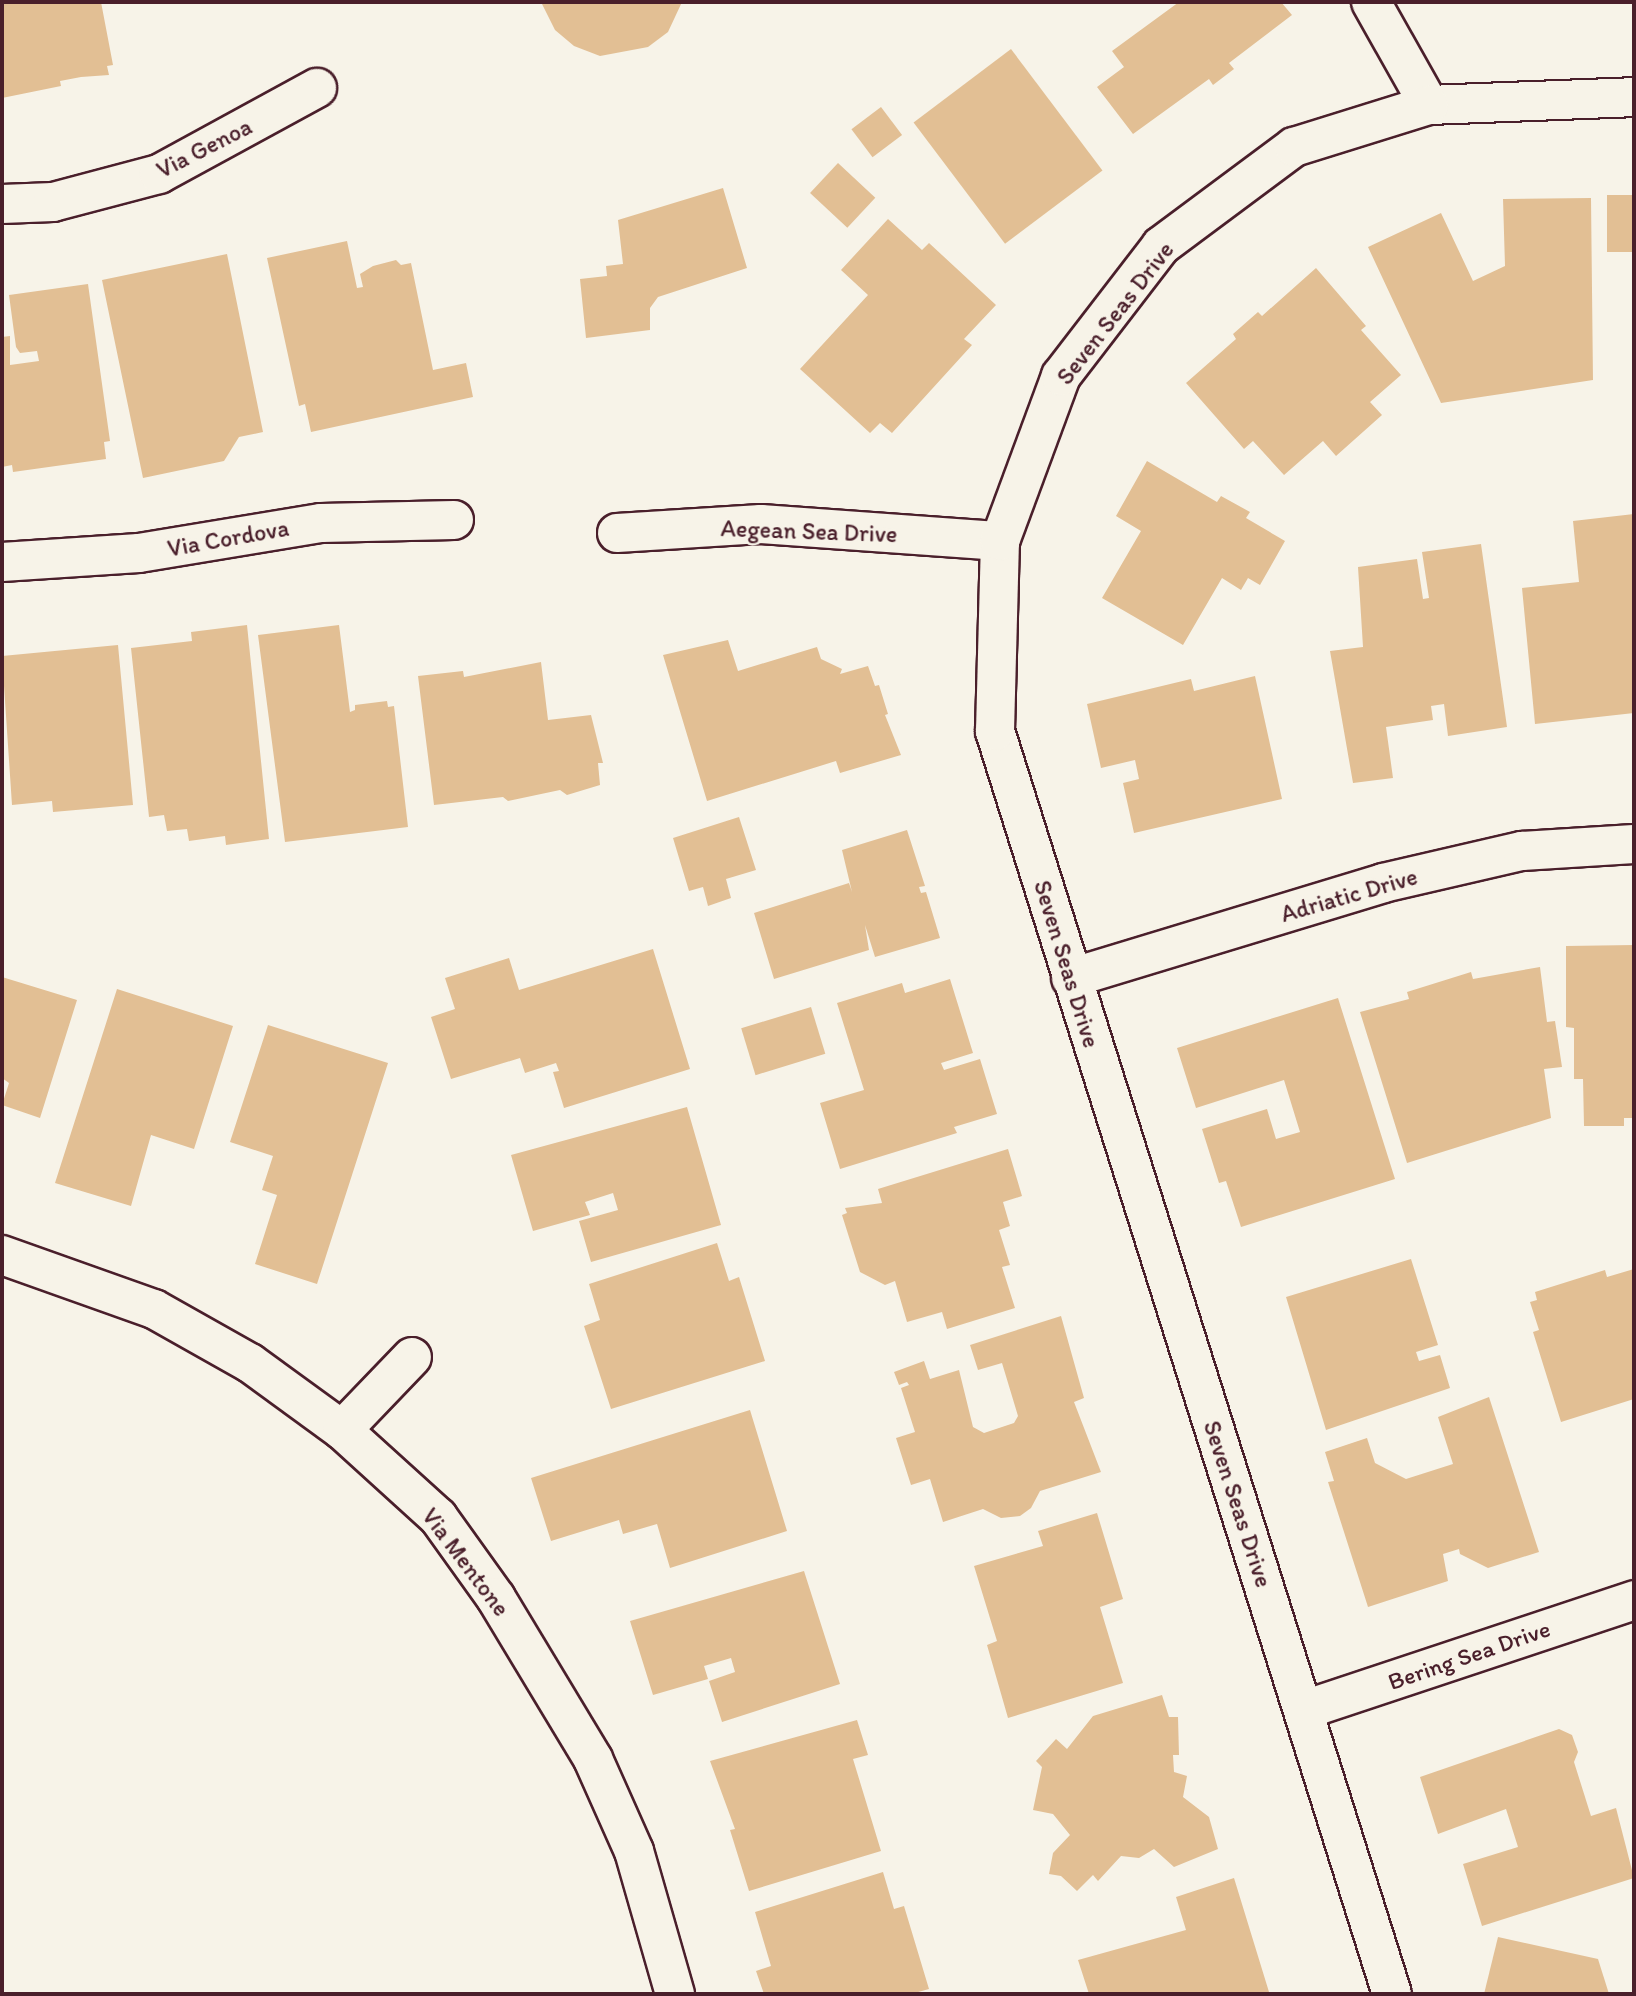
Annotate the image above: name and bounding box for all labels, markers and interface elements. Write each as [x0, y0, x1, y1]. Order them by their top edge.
street label: Via Genoa [151, 112, 257, 184]
street label: Seven Seas Drive [1051, 236, 1179, 390]
street label: Via Cordova [165, 513, 291, 563]
street label: Aegean Sea Drive [720, 514, 898, 548]
street label: Adriatic Drive [1277, 862, 1421, 928]
street label: Seven Seas Drive [1028, 877, 1106, 1051]
street label: Seven Seas Drive [1198, 1418, 1278, 1590]
street label: Via Mentone [416, 1502, 516, 1622]
street label: Bering Sea Drive [1384, 1614, 1554, 1696]

